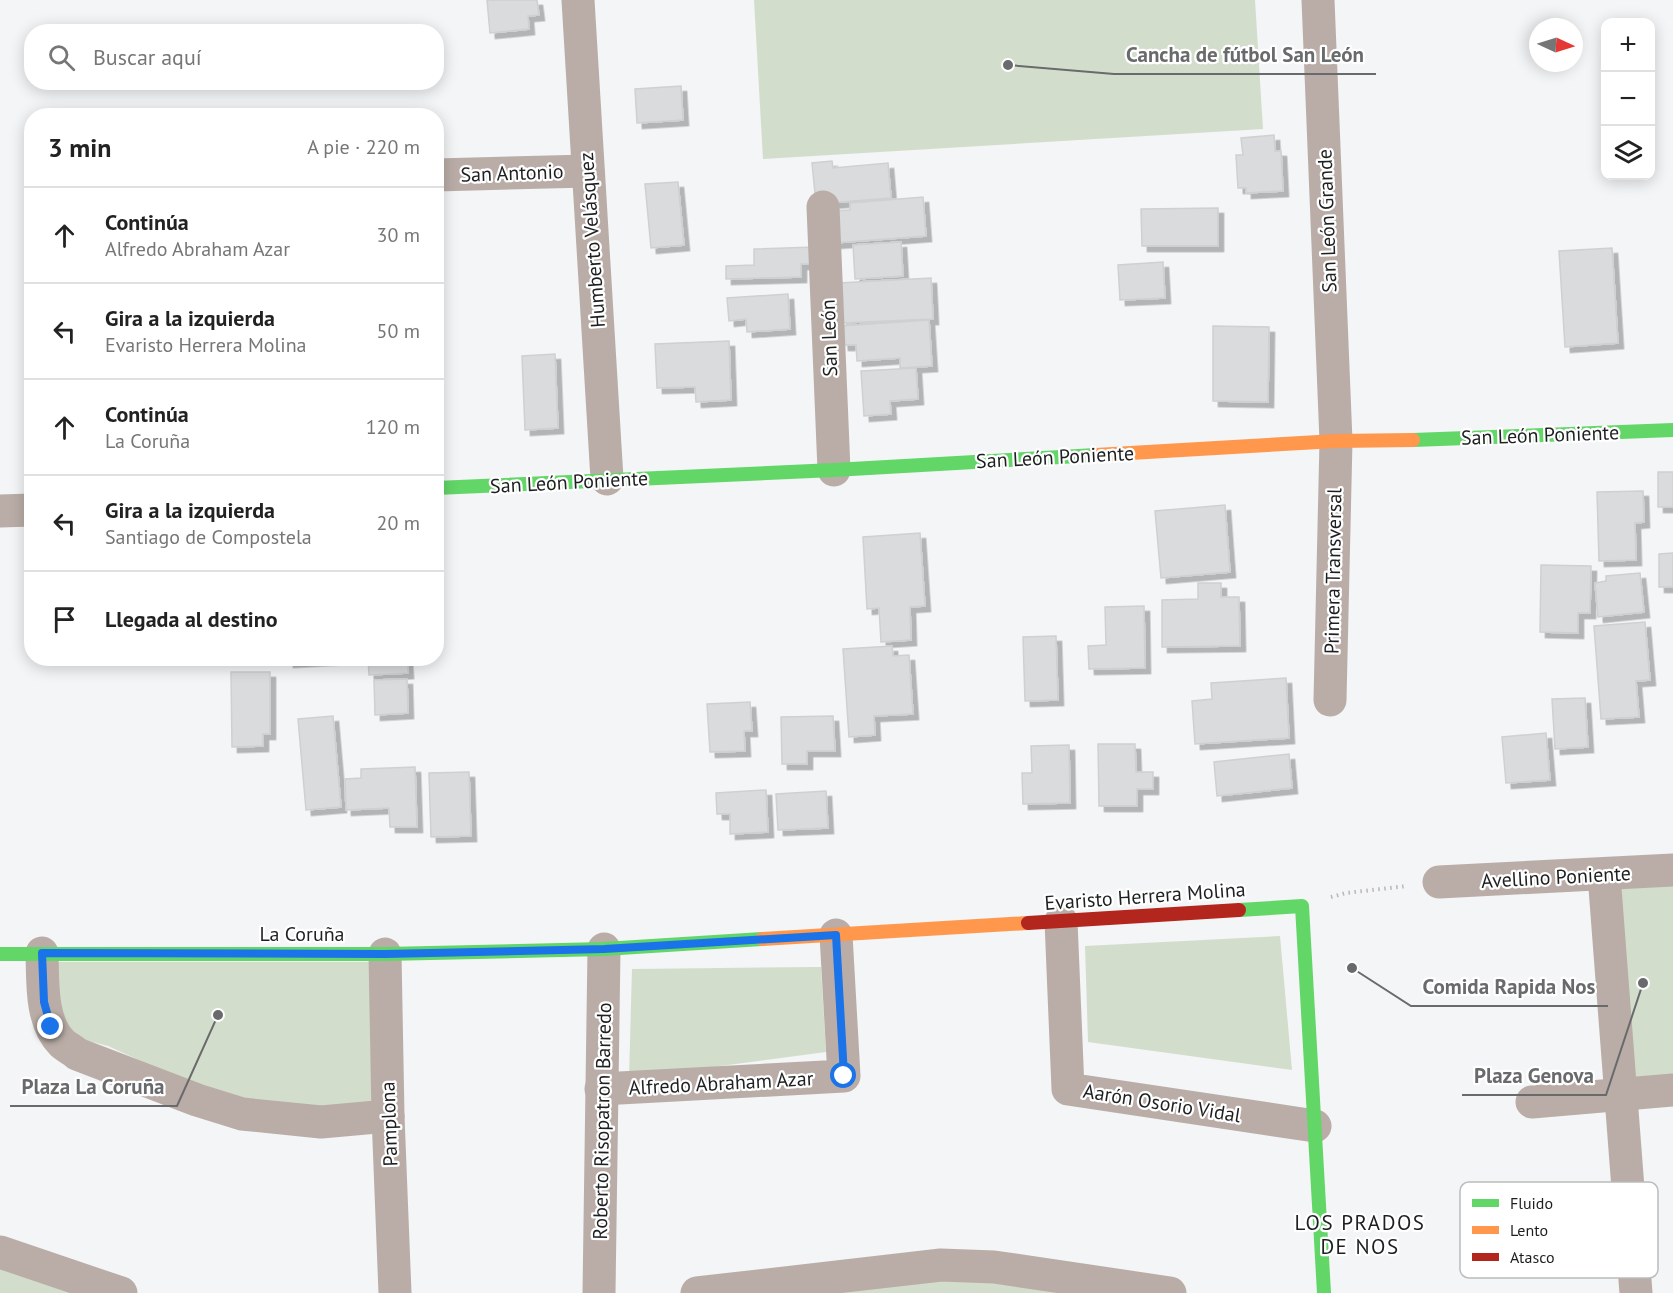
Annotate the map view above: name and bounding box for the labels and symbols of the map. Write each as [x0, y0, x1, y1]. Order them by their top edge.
north arrow [1529, 18, 1583, 72]
callout: Cancha de fútbol San León [1114, 35, 1376, 74]
text: Cancha de fútbol San León [1126, 41, 1364, 68]
street label: San León Grande [1311, 149, 1343, 293]
street label: Humberto Velásquez [573, 151, 611, 329]
street label: San Antonio [460, 158, 564, 188]
street label: San León [815, 299, 843, 377]
street label: San León Poniente [1460, 419, 1620, 451]
street label: San León Poniente [975, 440, 1135, 474]
street label: San León Poniente [489, 465, 649, 499]
street label: Primera Transversal [1319, 488, 1347, 654]
street label: Avellino Poniente [1480, 860, 1632, 894]
street label: Evaristo Herrera Molina [1044, 876, 1246, 916]
street label: La Coruña [259, 921, 345, 947]
callout: Comida Rapida Nos [1411, 967, 1608, 1006]
text: Comida Rapida Nos [1423, 973, 1596, 1000]
street label: Roberto Risopatron Barredo [587, 1002, 617, 1240]
route end [37, 1013, 63, 1039]
callout: Plaza Genova [1462, 1056, 1606, 1095]
route start [830, 1062, 856, 1088]
text: Plaza Genova [1474, 1062, 1594, 1089]
street label: Alfredo Abraham Azar [628, 1065, 814, 1101]
callout: Plaza La Coruña [10, 1067, 177, 1106]
text: Plaza La Coruña [22, 1073, 165, 1100]
street label: Aarón Osorio Vidal [1081, 1078, 1243, 1128]
street label: Pamplona [375, 1081, 403, 1167]
legend [1460, 1182, 1658, 1278]
text: Fluido [1510, 1193, 1553, 1213]
district label: LOS PRADOS DE NOS [1295, 1209, 1425, 1260]
text: Lento [1510, 1220, 1548, 1240]
text: Atasco [1510, 1247, 1555, 1267]

